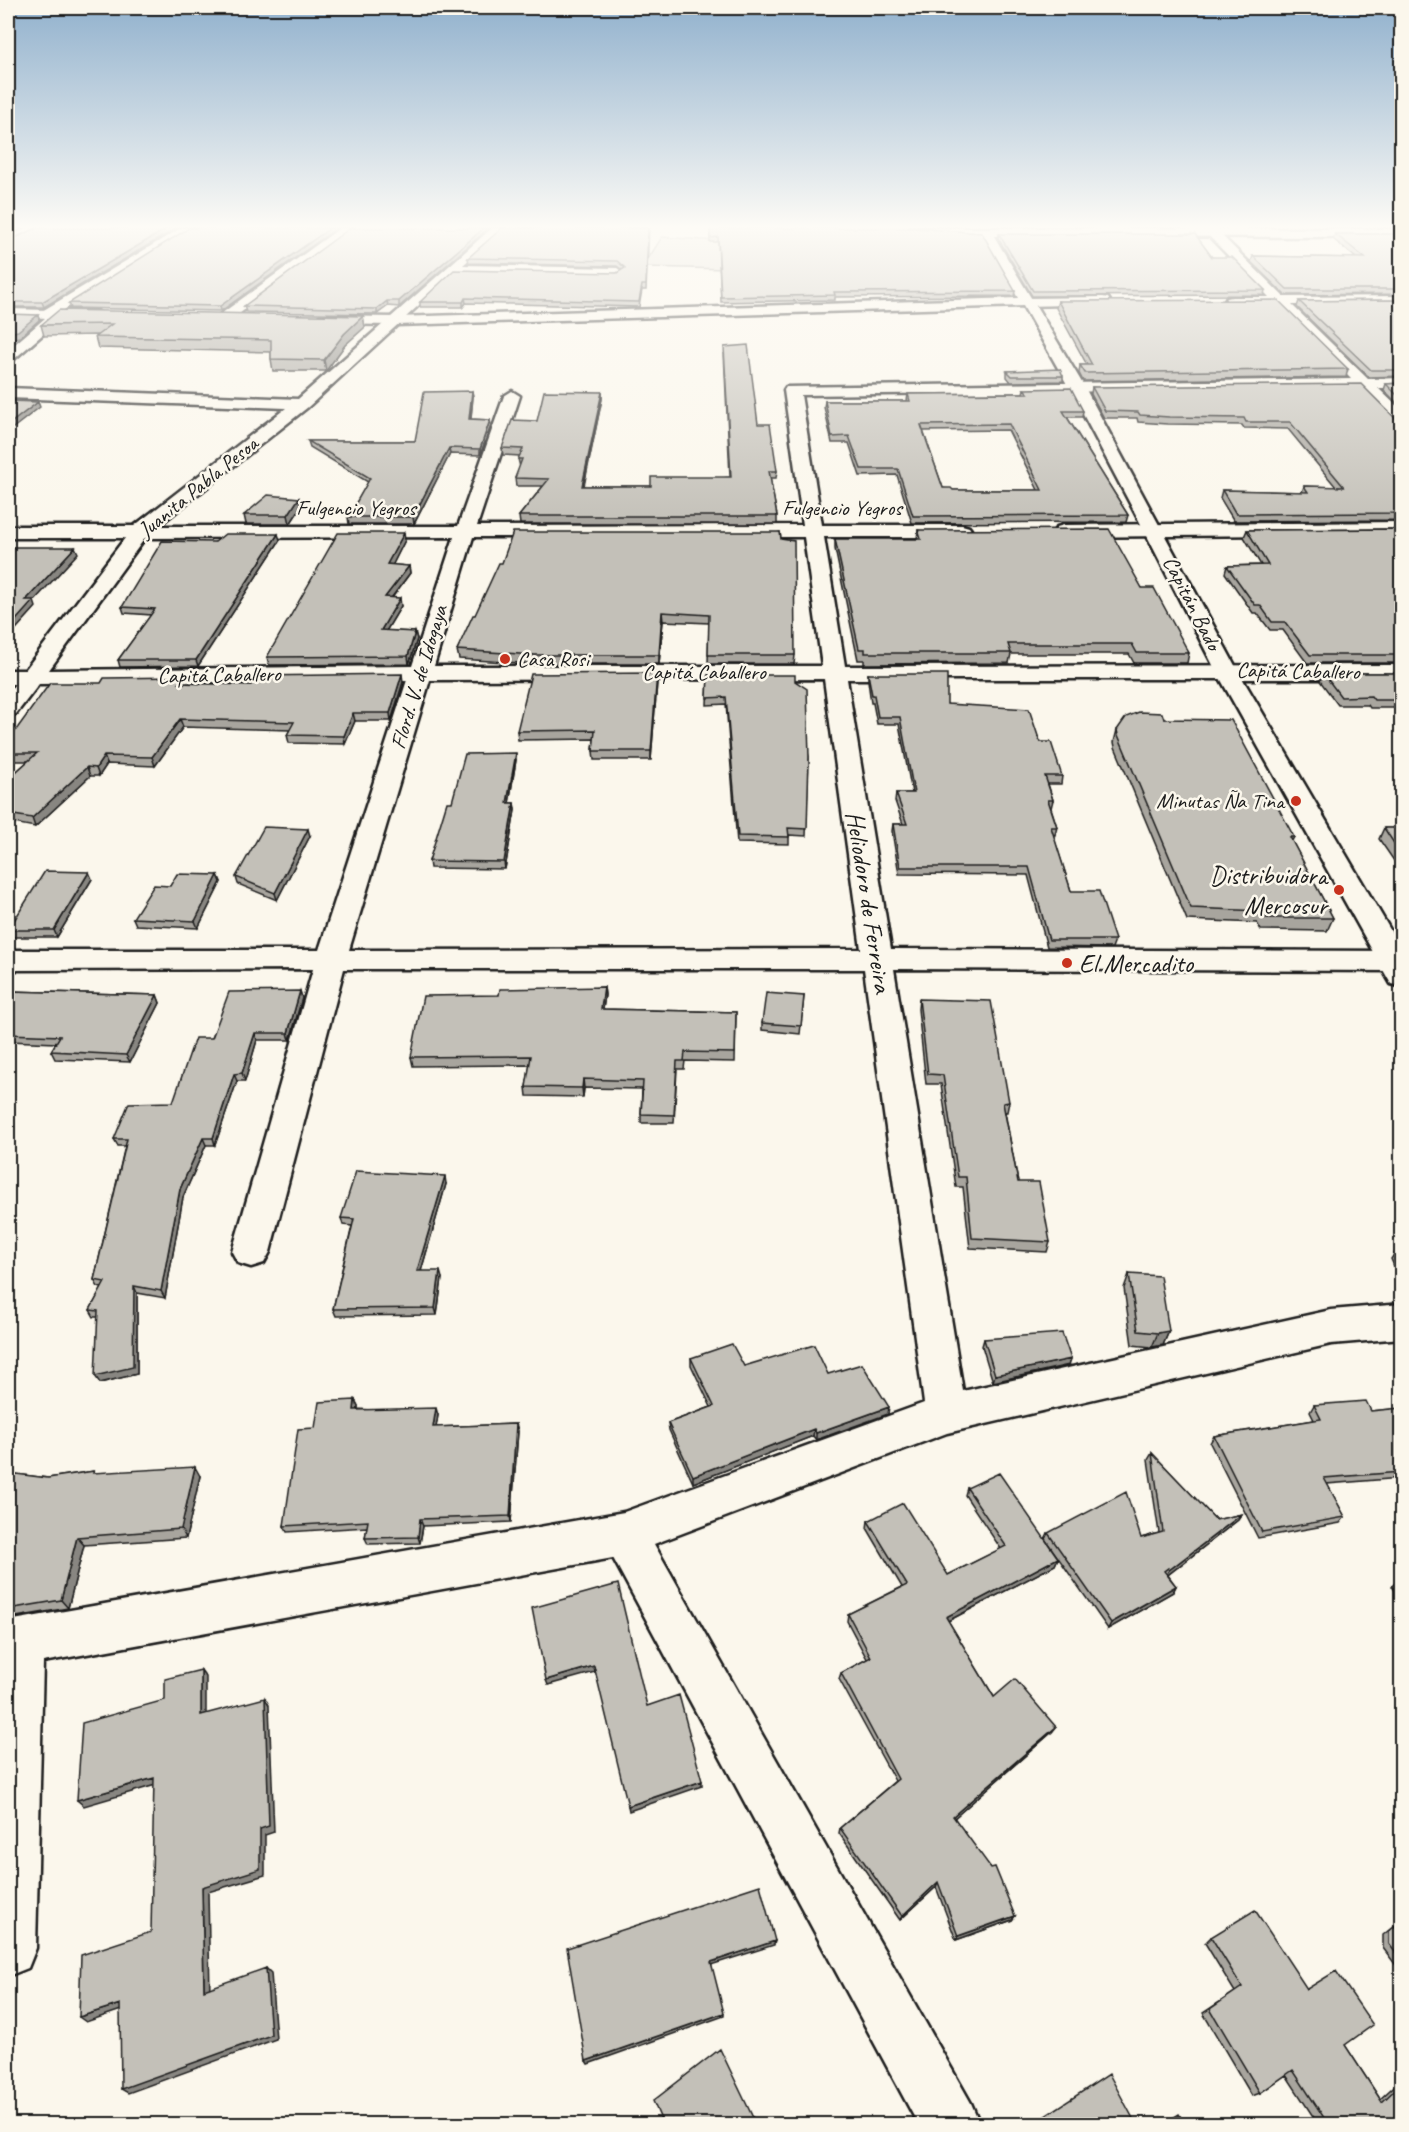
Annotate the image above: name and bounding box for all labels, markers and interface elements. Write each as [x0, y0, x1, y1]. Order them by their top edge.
street label: Juanita Pabla Pesoa [132, 429, 265, 545]
street label: Fulgencio Yegros [296, 494, 418, 522]
street label: Fulgencio Yegros [782, 494, 904, 522]
street label: Capitán Bado [1156, 551, 1229, 657]
street label: Flord. V. de Idogaya [384, 600, 455, 752]
place label: Casa Rosi [517, 645, 592, 673]
marker: Casa Rosi [498, 652, 512, 666]
street label: Capitá Caballero [1236, 656, 1361, 686]
street label: Capitá Caballero [642, 658, 767, 686]
street label: Capitá Caballero [157, 660, 282, 690]
place label: Minutas Ña Tina [1156, 787, 1286, 815]
marker: Minutas Ña Tina [1289, 794, 1303, 808]
street label: Heliodoro de Ferreira [838, 809, 900, 997]
place label: Distribuidora Mercosur [1210, 859, 1330, 922]
marker: Distribuidora Mercosur [1332, 883, 1346, 897]
place label: El Mercadito [1079, 947, 1195, 980]
marker: El Mercadito [1060, 956, 1074, 970]

